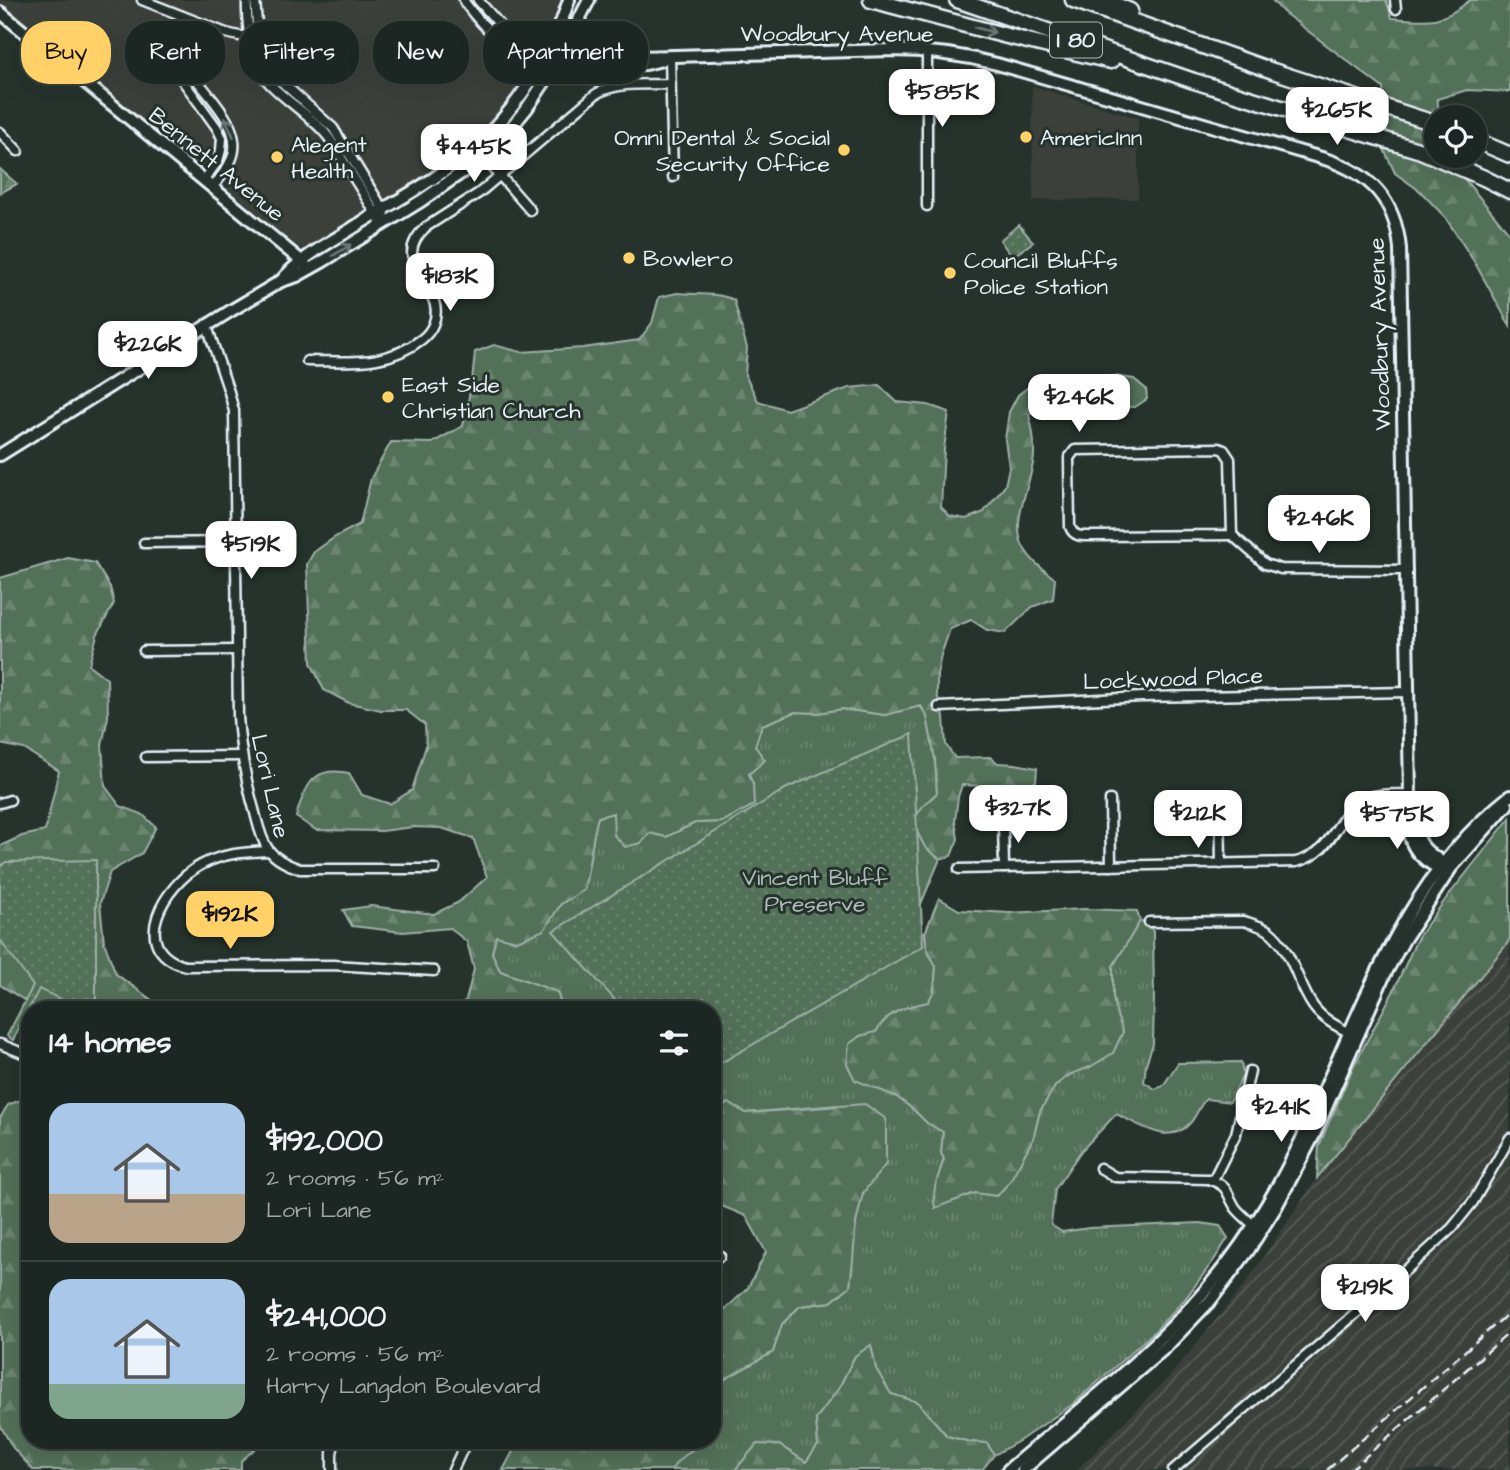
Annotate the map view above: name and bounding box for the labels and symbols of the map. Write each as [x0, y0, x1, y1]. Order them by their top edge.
street label: Woodbury Avenue [740, 18, 934, 51]
road number: I 80 [1050, 22, 1102, 58]
one-way arrow [973, 24, 996, 37]
pin: $585K [893, 69, 991, 129]
pin: $265K [1288, 88, 1386, 147]
street label: Bennett Avenue [141, 100, 291, 230]
one-way arrow [221, 117, 235, 138]
place label: Omni Dental & Social Security Office [614, 122, 830, 181]
place label: AmericInn [1040, 122, 1142, 154]
pin: $445K [425, 124, 523, 184]
place label: Alegent Health [291, 129, 368, 187]
marker: AmericInn [1018, 129, 1034, 145]
marker: Omni Dental & Social Security Office [836, 142, 852, 158]
marker: Alegent Health [269, 149, 285, 165]
street label: Woodbury Avenue [1361, 237, 1400, 431]
one-way arrow [331, 243, 351, 257]
place label: Bowlero [643, 243, 733, 275]
place label: Council Bluffs Police Station [964, 245, 1118, 303]
marker: Bowlero [621, 250, 637, 266]
pin: $183K [401, 254, 499, 313]
marker: Council Bluffs Police Station [942, 265, 958, 281]
pin: $226K [99, 322, 197, 381]
place label: East Side Christian Church [402, 369, 581, 427]
pin: $246K [1030, 374, 1128, 434]
marker: East Side Christian Church [380, 389, 396, 405]
pin: $246K [1270, 496, 1368, 555]
pin: $519K [202, 522, 300, 581]
street label: Lockwood Place [1083, 660, 1264, 698]
street label: Lori Lane [243, 731, 298, 841]
pin: $327K [969, 786, 1067, 845]
pin: $212K [1149, 790, 1247, 850]
pin: $575K [1348, 792, 1446, 851]
park label: Vincent Bluff Preserve [742, 862, 888, 920]
pin: $192K [181, 892, 279, 951]
pin: $241K [1232, 1084, 1330, 1144]
pin: $219K [1316, 1264, 1414, 1324]

